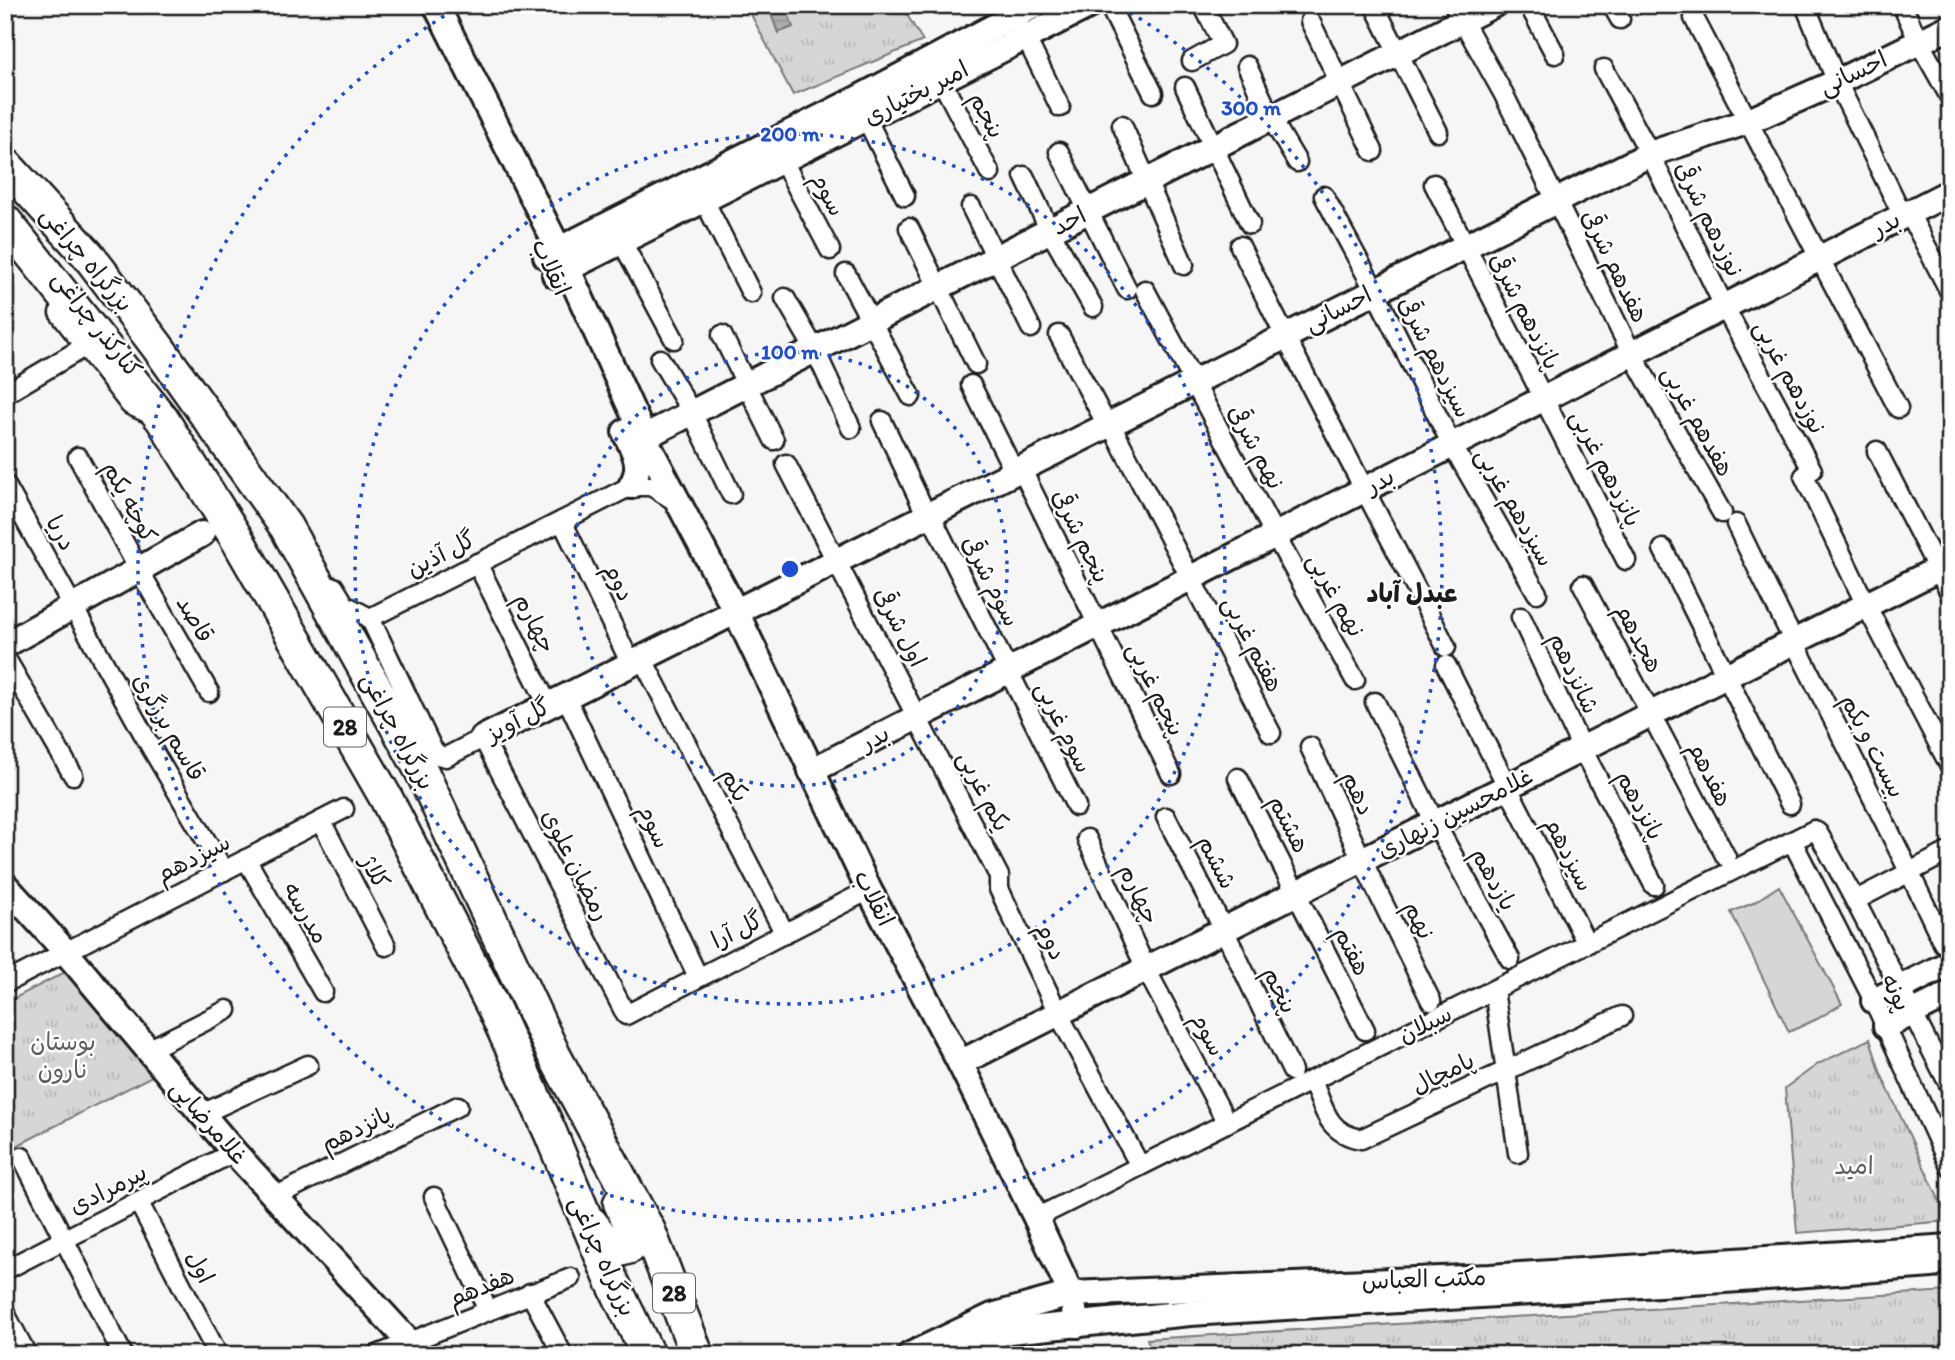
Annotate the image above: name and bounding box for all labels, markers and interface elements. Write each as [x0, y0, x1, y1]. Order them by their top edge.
street label: احسانی [1814, 44, 1892, 102]
street label: امیر بختیاری [859, 54, 973, 131]
street label: پنجم [960, 87, 1012, 145]
text: 300 m [1221, 95, 1281, 120]
text: 200 m [760, 121, 820, 146]
street label: نوزدهم شرقی [1666, 156, 1750, 283]
street label: سوم [801, 167, 852, 223]
street label: بزرگراه چراغی [34, 200, 140, 318]
street label: احد [1047, 200, 1091, 241]
street label: بدر [1865, 204, 1905, 244]
street label: هفدهم شرقی [1572, 205, 1655, 329]
street label: انقلاب [526, 234, 577, 300]
street label: پانزدهم شرقی [1480, 247, 1567, 376]
street label: کنارکذر چراغی [46, 264, 148, 384]
street label: احسانی [1299, 279, 1377, 339]
street label: سیزدهم شرقی [1389, 291, 1478, 424]
street label: نوزدهم غربی [1745, 315, 1833, 440]
text: 100 m [761, 339, 819, 364]
street label: هفدهم غربی [1653, 360, 1741, 483]
street label: نهم شرقی [1219, 399, 1291, 496]
street label: پانزدهم غربی [1561, 404, 1648, 533]
street label: سیزدهم غربی [1466, 442, 1561, 573]
street label: کوچه یکم [93, 456, 164, 549]
street label: بدر [1359, 461, 1399, 501]
street label: پنجم شرقی [1043, 484, 1117, 589]
street label: دریا [40, 510, 83, 555]
street label: گل آذین [401, 524, 480, 583]
street label: سوم شرقی [953, 530, 1027, 633]
street label: نهم غربی [1298, 548, 1371, 644]
centre of rings [778, 557, 802, 581]
street label: دوم [593, 558, 641, 608]
district label: عبدل آباد [1367, 577, 1458, 609]
street label: اول شرقی [868, 582, 933, 672]
street label: چهارم [505, 588, 563, 659]
street label: قاصد [171, 590, 220, 647]
street label: هفتم غربی [1213, 591, 1290, 698]
street label: هجدهم [1606, 598, 1670, 679]
street label: شانزدهم [1539, 628, 1606, 720]
street label: پنجم غربی [1118, 637, 1192, 742]
street label: بزرگراه چراغی [355, 667, 441, 795]
street label: قاسم برزگری [123, 668, 212, 788]
street label: سوم غربی [1026, 676, 1099, 779]
street label: بیست و یکم [1831, 689, 1912, 804]
street label: گل آویز [479, 691, 555, 749]
road number: 28 [324, 708, 366, 747]
street label: بدر [854, 718, 894, 758]
street label: هفدهم [1678, 736, 1739, 813]
street label: یکم غربی [948, 746, 1017, 838]
street label: غلامحسین زنهاری [1372, 761, 1538, 864]
street label: یکم [711, 763, 756, 808]
street label: پانزدهم [1607, 765, 1671, 846]
street label: دهم [1332, 766, 1381, 821]
street label: هشتم [1259, 790, 1316, 859]
street label: سوم [628, 799, 677, 854]
street label: رمضان علوی [534, 804, 617, 926]
street label: سیزدهم [1535, 812, 1600, 898]
street label: سیزدهم [151, 827, 237, 892]
street label: ششم [1188, 830, 1243, 895]
street label: یازدهم [1462, 842, 1524, 917]
street label: کلاژ [354, 848, 396, 894]
street label: چهارم [1109, 859, 1166, 930]
street label: انقلاب [848, 865, 901, 931]
street label: مدرسه [277, 877, 336, 949]
street label: نهم [1394, 896, 1441, 945]
street label: گل آرا [706, 905, 767, 954]
street label: دوم [1025, 917, 1073, 967]
street label: هفتم [1324, 921, 1377, 982]
street label: پنجم [1253, 962, 1304, 1020]
street label: پونه [1874, 968, 1918, 1016]
street label: سبلان [1393, 998, 1456, 1049]
street label: سوم [1181, 1007, 1232, 1063]
park label: بوستان نارون [30, 1027, 96, 1084]
street label: پامچال [1407, 1045, 1479, 1101]
street label: غلامرضایی [164, 1073, 254, 1171]
street label: پانزدهم [316, 1099, 397, 1162]
park label: امید [1834, 1151, 1874, 1180]
street label: پیرمرادی [64, 1157, 152, 1221]
street label: بزرگراه چراغی [563, 1191, 643, 1321]
street label: اول [180, 1245, 221, 1288]
street label: هفدهم [443, 1260, 520, 1317]
street label: مکتب العباس [1361, 1262, 1487, 1295]
road number: 28 [653, 1274, 695, 1312]

